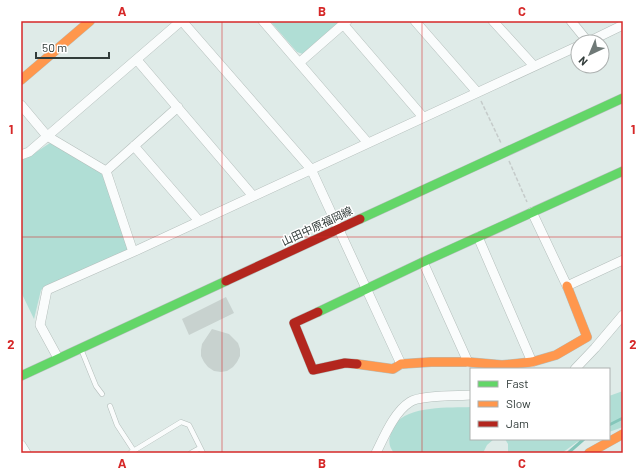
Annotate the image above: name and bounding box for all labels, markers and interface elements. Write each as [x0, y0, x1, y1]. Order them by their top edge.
text: A [118, 3, 127, 19]
text: B [318, 3, 326, 19]
text: C [518, 3, 526, 19]
scale bar [36, 34, 109, 60]
north arrow [570, 34, 610, 74]
text: 50 m [42, 40, 67, 54]
text: N [576, 54, 590, 69]
text: 1 [9, 121, 13, 137]
text: 1 [631, 121, 635, 137]
street label: 山田中原福岡線 [279, 203, 354, 248]
text: 2 [7, 336, 15, 352]
text: 2 [629, 336, 637, 352]
legend [470, 368, 610, 440]
text: Fast [506, 376, 529, 390]
text: Slow [506, 396, 531, 410]
text: Jam [506, 416, 529, 430]
text: A [118, 455, 127, 471]
text: B [318, 455, 326, 471]
text: C [518, 455, 526, 471]

